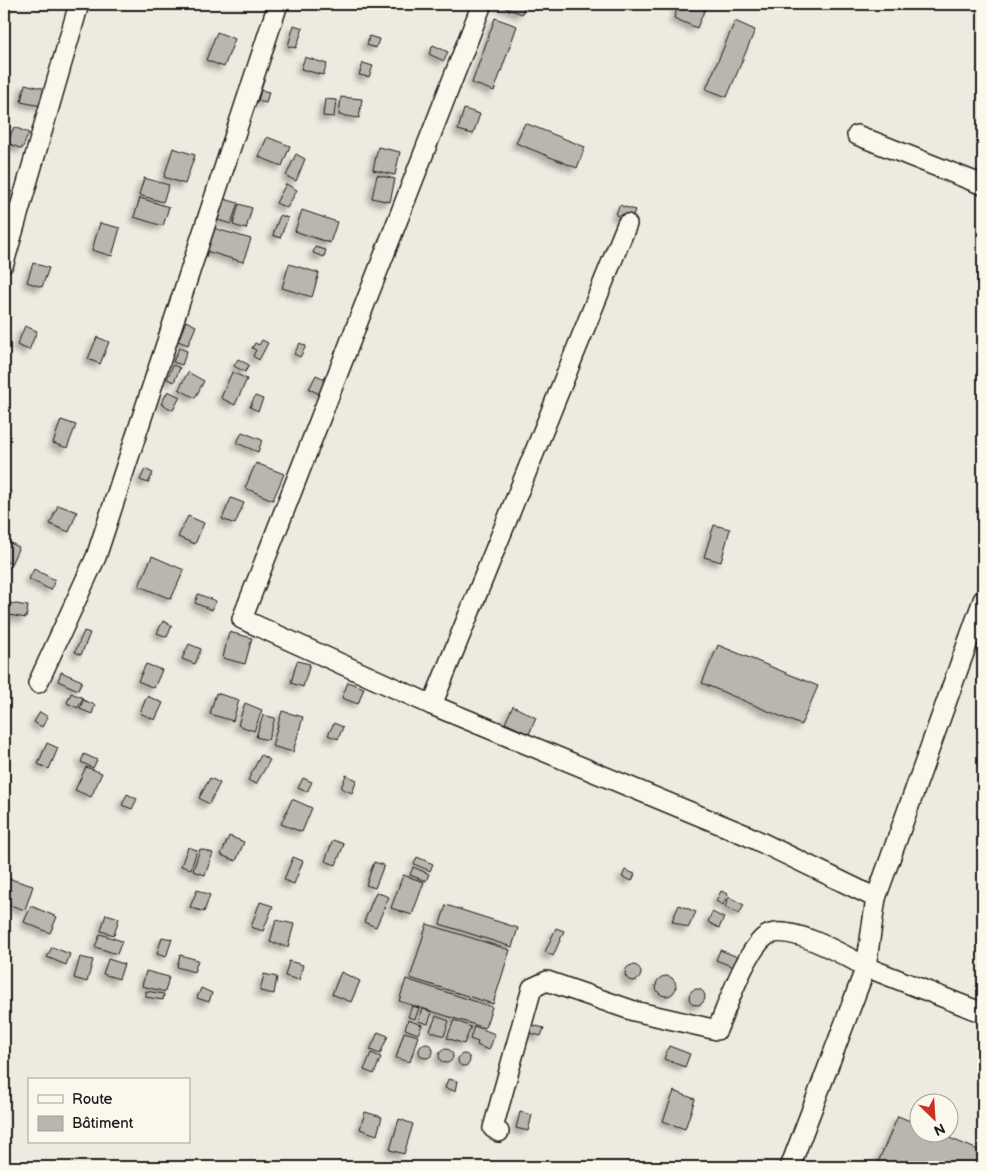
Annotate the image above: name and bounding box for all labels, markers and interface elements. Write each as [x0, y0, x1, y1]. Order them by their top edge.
legend [28, 1078, 190, 1144]
text: Route [72, 1090, 113, 1109]
north arrow [910, 1094, 960, 1144]
text: Bâtiment [72, 1114, 134, 1133]
text: N [931, 1119, 948, 1139]

